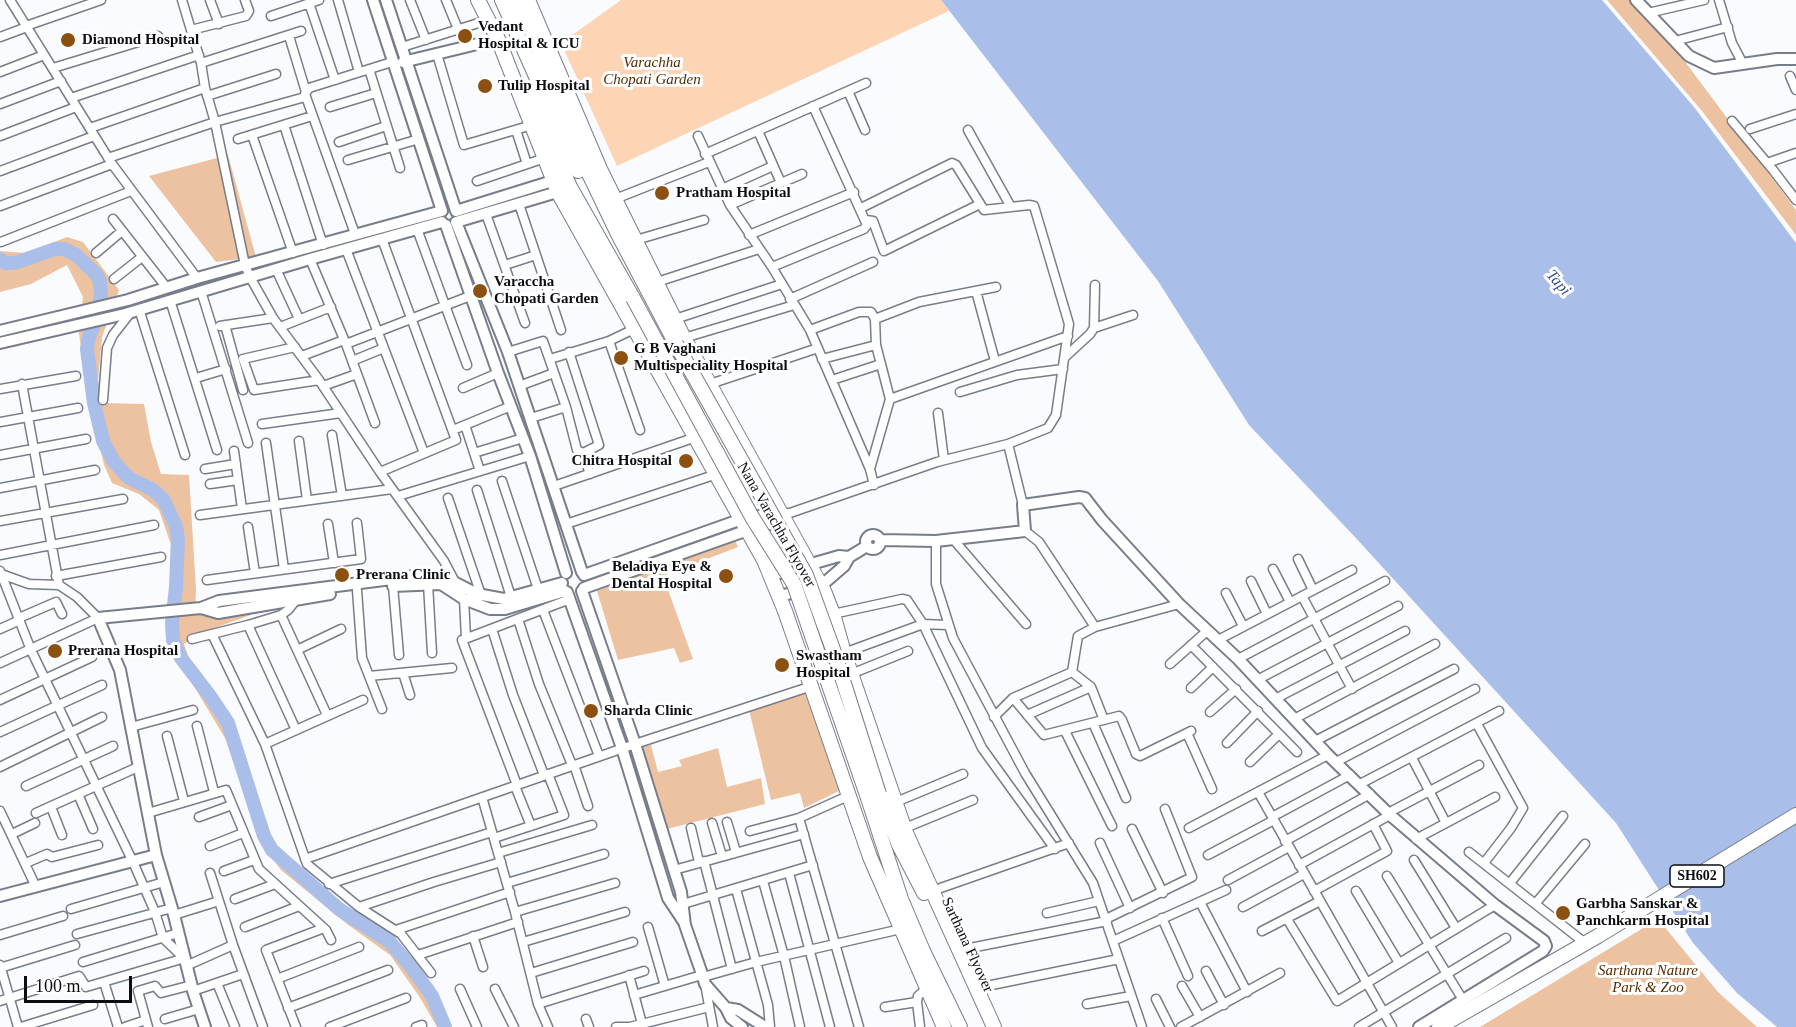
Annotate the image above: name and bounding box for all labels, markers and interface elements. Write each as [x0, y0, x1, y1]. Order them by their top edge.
place label: Vedant Hospital & ICU [478, 18, 580, 53]
marker: Vedant Hospital & ICU [456, 27, 474, 45]
marker: Diamond Hospital [59, 31, 77, 49]
place label: Diamond Hospital [82, 31, 199, 49]
park label: Varachha Chopati Garden [603, 54, 701, 89]
marker: Tulip Hospital [476, 77, 494, 95]
place label: Tulip Hospital [498, 77, 590, 95]
marker: Pratham Hospital [653, 184, 671, 202]
place label: Pratham Hospital [676, 184, 791, 202]
water label: Tapi [1542, 266, 1574, 300]
place label: Varaccha Chopati Garden [494, 273, 599, 308]
marker: Varaccha Chopati Garden [471, 282, 489, 300]
place label: G B Vaghani Multispeciality Hospital [634, 340, 788, 375]
marker: G B Vaghani Multispeciality Hospital [612, 349, 630, 367]
place label: Chitra Hospital [572, 452, 672, 470]
marker: Chitra Hospital [677, 452, 695, 470]
street label: Nana Varachha Flyover [733, 459, 819, 591]
place label: Beladiya Eye & Dental Hospital [612, 558, 712, 593]
marker: Prerana Clinic [333, 566, 351, 584]
place label: Prerana Clinic [356, 566, 450, 584]
marker: Beladiya Eye & Dental Hospital [717, 567, 735, 585]
marker: Prerana Hospital [46, 642, 64, 660]
place label: Prerana Hospital [68, 642, 178, 660]
place label: Swastham Hospital [796, 647, 862, 682]
marker: Swastham Hospital [773, 656, 791, 674]
marker: Sharda Clinic [582, 702, 600, 720]
place label: Sharda Clinic [604, 702, 693, 720]
road number: SH602 [1670, 865, 1724, 887]
street label: Sarthana Flyover [937, 895, 997, 995]
place label: Garbha Sanskar & Panchkarm Hospital [1576, 895, 1709, 930]
marker: Garbha Sanskar & Panchkarm Hospital [1554, 904, 1572, 922]
park label: Sarthana Nature Park & Zoo [1598, 962, 1698, 997]
scale bar [27, 964, 135, 1002]
text: 100 m [35, 976, 81, 996]

